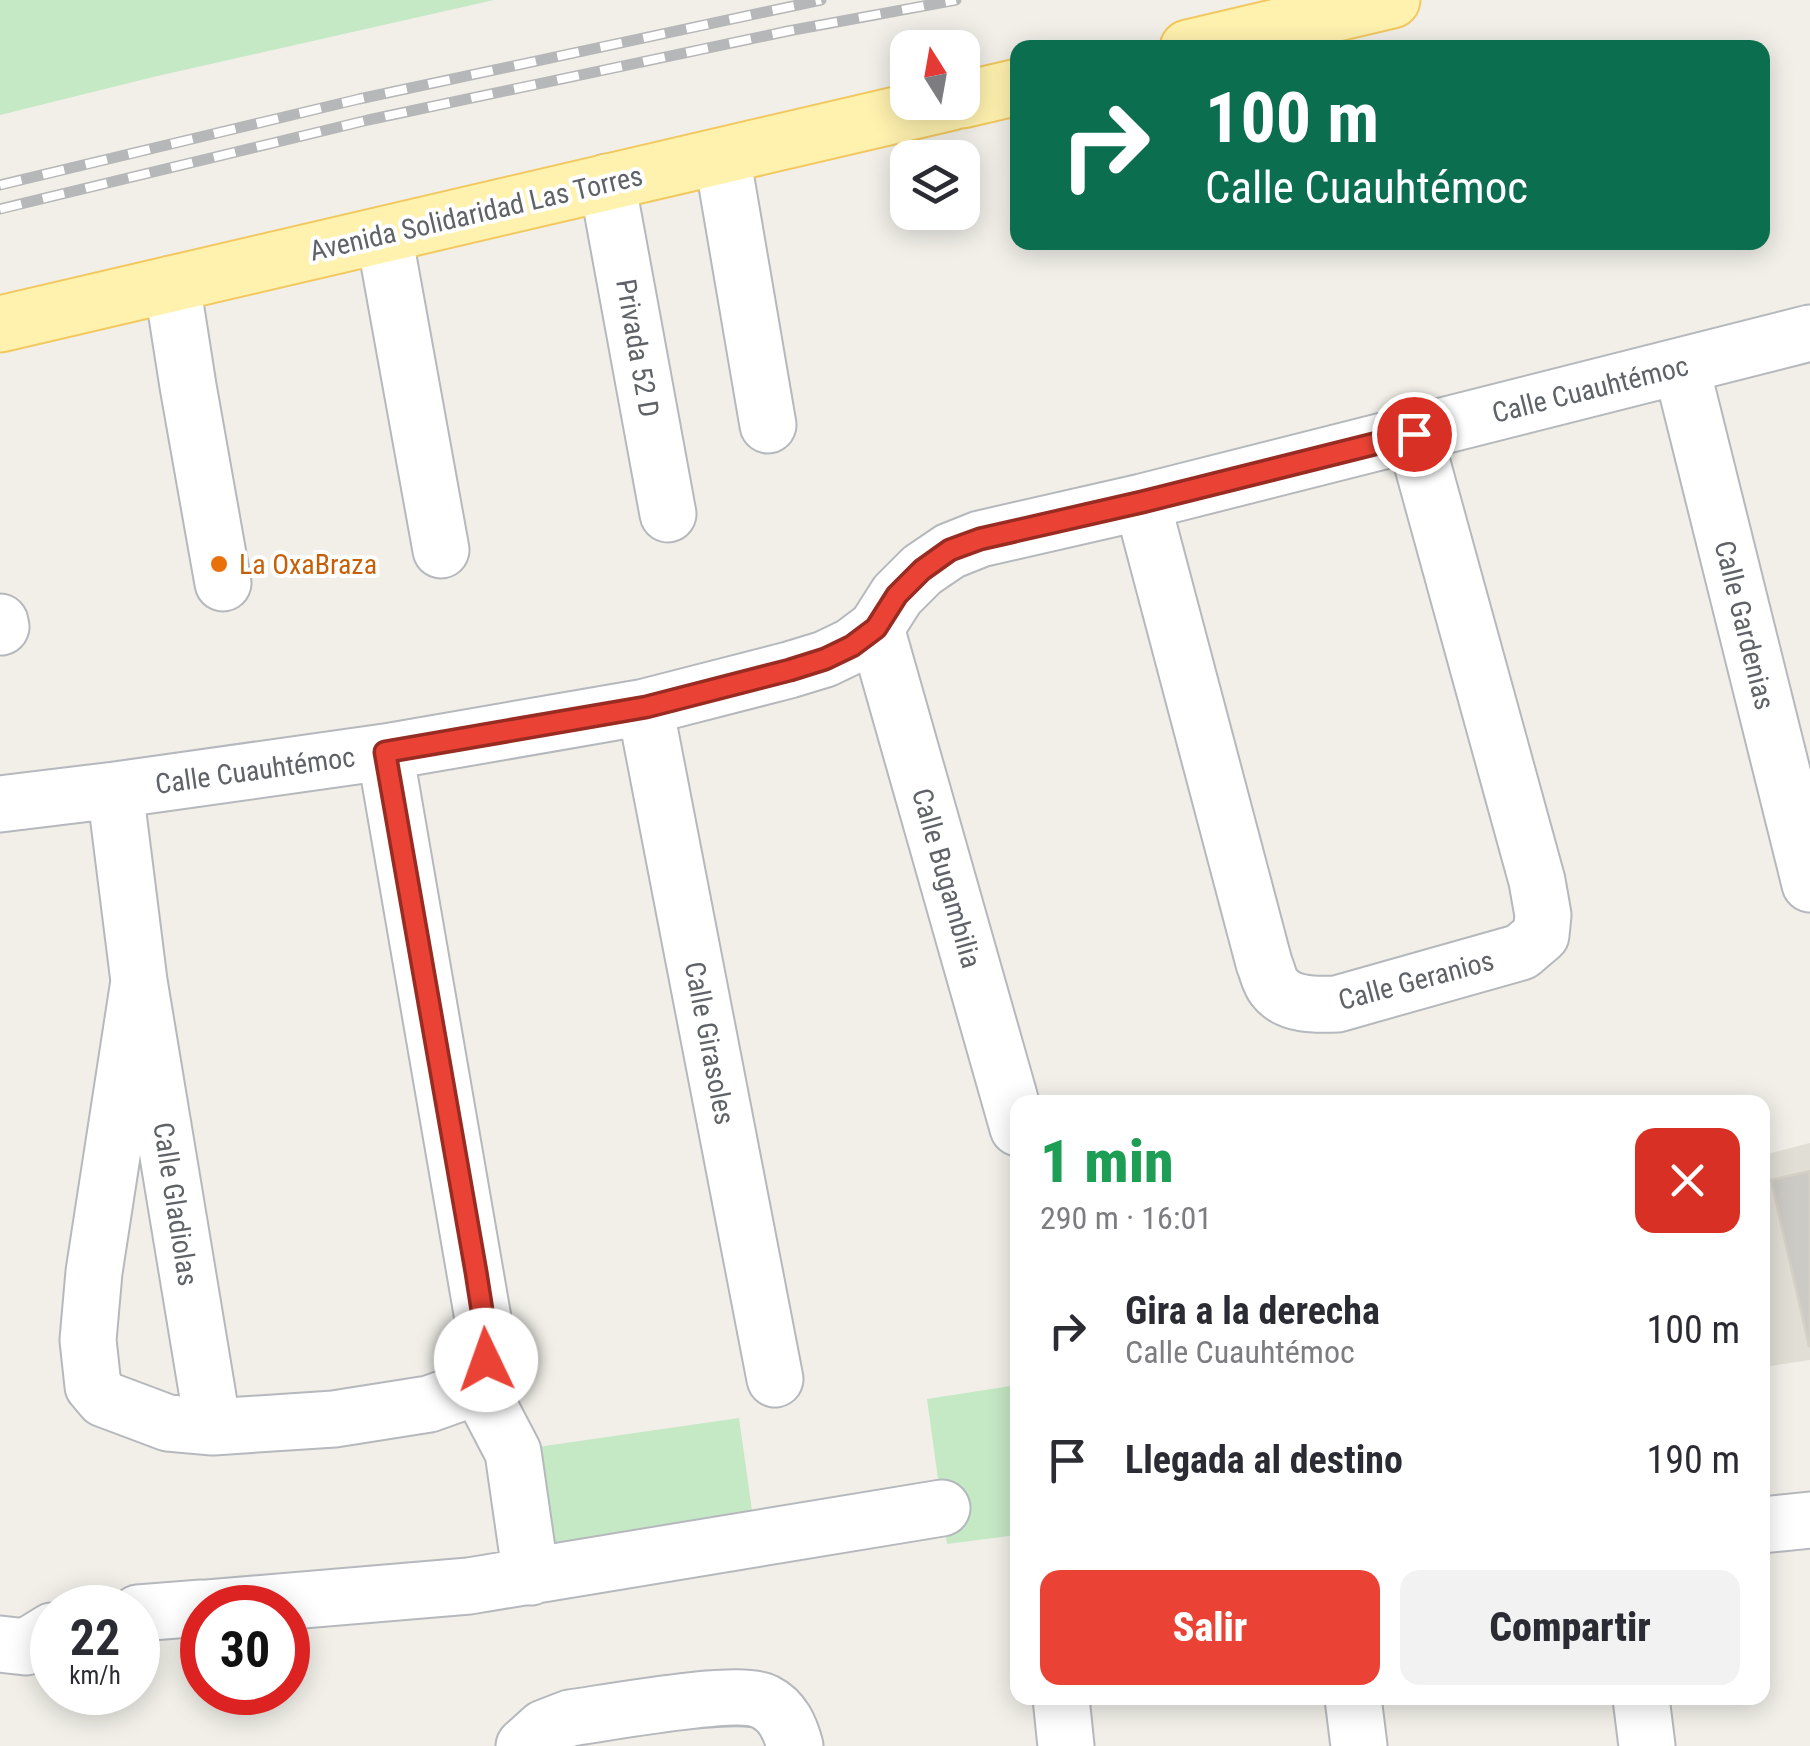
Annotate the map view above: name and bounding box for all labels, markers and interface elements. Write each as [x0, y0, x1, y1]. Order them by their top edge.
north arrow [890, 30, 980, 120]
map controls [890, 30, 980, 230]
text: 100 m [1205, 77, 1379, 159]
icon: right [1040, 80, 1170, 210]
button: layers [890, 140, 980, 230]
street label: Avenida Solidaridad Las Torres [306, 159, 646, 268]
text: Calle Cuauhtémoc [1205, 161, 1528, 214]
street label: Privada 52 D [609, 277, 666, 420]
street label: Calle Cuauhtémoc [1489, 349, 1692, 430]
pin [1372, 392, 1457, 477]
icon: arrive [1387, 407, 1442, 462]
street label: Calle Gardenias [1708, 537, 1781, 713]
place label: La OxaBraza [239, 548, 377, 581]
marker: La OxaBraza [208, 553, 230, 575]
street label: Calle Cuauhtémoc [153, 740, 357, 801]
street label: Calle Bugambilia [905, 785, 988, 972]
street label: Calle Geranios [1335, 944, 1497, 1017]
street label: Calle Girasoles [678, 959, 741, 1127]
street label: Calle Gladiolas [146, 1120, 205, 1288]
text: 1 min [1040, 1126, 1174, 1197]
button: close [1635, 1128, 1740, 1233]
text: 290 m · 16:01 [1040, 1199, 1212, 1237]
text: Gira a la derecha [1125, 1289, 1380, 1333]
icon: right [1040, 1303, 1095, 1358]
position arrow [434, 1308, 538, 1412]
text: 100 m [1646, 1308, 1740, 1352]
text: Calle Cuauhtémoc [1125, 1333, 1355, 1371]
icon: arrive [1040, 1433, 1095, 1488]
text: Llegada al destino [1125, 1438, 1403, 1482]
text: 190 m [1646, 1438, 1740, 1482]
button: Salir [1040, 1570, 1380, 1685]
button: Compartir [1400, 1570, 1740, 1685]
speed limit sign: 30 [180, 1585, 310, 1715]
text: 22 [70, 1609, 120, 1667]
text: km/h [69, 1661, 121, 1690]

